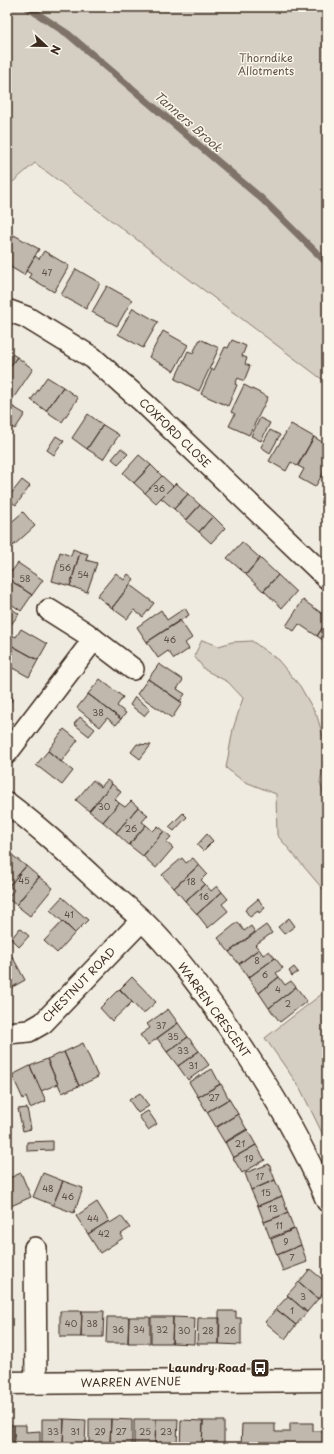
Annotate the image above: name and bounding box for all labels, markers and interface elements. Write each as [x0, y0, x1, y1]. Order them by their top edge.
north arrow [26, 26, 66, 66]
text: N [46, 43, 65, 57]
park label: Thorndike Allotments [238, 49, 294, 79]
water label: Tanners Brook [151, 87, 227, 157]
house number: 47 [42, 265, 52, 279]
street label: COXFORD CLOSE [136, 394, 215, 471]
house number: 36 [153, 481, 165, 495]
house number: 56 [59, 560, 71, 574]
house number: 54 [77, 567, 89, 581]
house number: 58 [19, 571, 31, 585]
house number: 46 [164, 632, 176, 646]
house number: 38 [92, 705, 104, 719]
house number: 30 [98, 799, 111, 813]
house number: 26 [125, 821, 137, 835]
house number: 45 [18, 873, 30, 887]
house number: 18 [186, 874, 196, 888]
house number: 16 [199, 889, 209, 903]
house number: 41 [64, 907, 74, 921]
street label: CHESTNUT ROAD [38, 943, 119, 1026]
house number: 8 [254, 953, 260, 967]
street label: WARREN CRESCENT [174, 959, 255, 1061]
house number: 6 [262, 967, 268, 981]
house number: 4 [275, 982, 281, 996]
house number: 2 [285, 996, 291, 1010]
house number: 37 [156, 1018, 166, 1032]
house number: 35 [167, 1029, 179, 1043]
house number: 33 [177, 1043, 189, 1057]
house number: 31 [188, 1058, 198, 1072]
house number: 27 [208, 1090, 220, 1104]
house number: 21 [235, 1136, 245, 1150]
house number: 19 [244, 1151, 254, 1165]
house number: 17 [256, 1169, 265, 1183]
house number: 48 [42, 1181, 54, 1195]
house number: 15 [261, 1185, 271, 1199]
house number: 46 [62, 1189, 74, 1203]
house number: 13 [268, 1201, 278, 1215]
house number: 44 [87, 1211, 99, 1225]
house number: 11 [275, 1218, 283, 1232]
house number: 42 [98, 1226, 110, 1240]
house number: 9 [283, 1234, 289, 1248]
house number: 7 [289, 1250, 295, 1264]
house number: 3 [300, 1289, 306, 1303]
house number: 1 [290, 1303, 294, 1317]
house number: 40 [65, 1316, 78, 1330]
house number: 38 [86, 1316, 98, 1330]
house number: 36 [112, 1322, 124, 1336]
house number: 34 [133, 1322, 145, 1336]
house number: 32 [156, 1322, 168, 1336]
house number: 30 [178, 1323, 191, 1337]
house number: 28 [202, 1323, 214, 1337]
house number: 26 [224, 1323, 236, 1337]
bus stop icon: Laundry Road [249, 1357, 271, 1379]
place label: Laundry Road [169, 1359, 246, 1376]
street label: WARREN AVENUE [81, 1372, 181, 1391]
house number: 33 [47, 1424, 59, 1438]
house number: 31 [70, 1424, 80, 1438]
house number: 29 [94, 1424, 106, 1438]
house number: 27 [115, 1424, 127, 1438]
house number: 25 [139, 1424, 151, 1438]
house number: 23 [160, 1424, 172, 1438]

